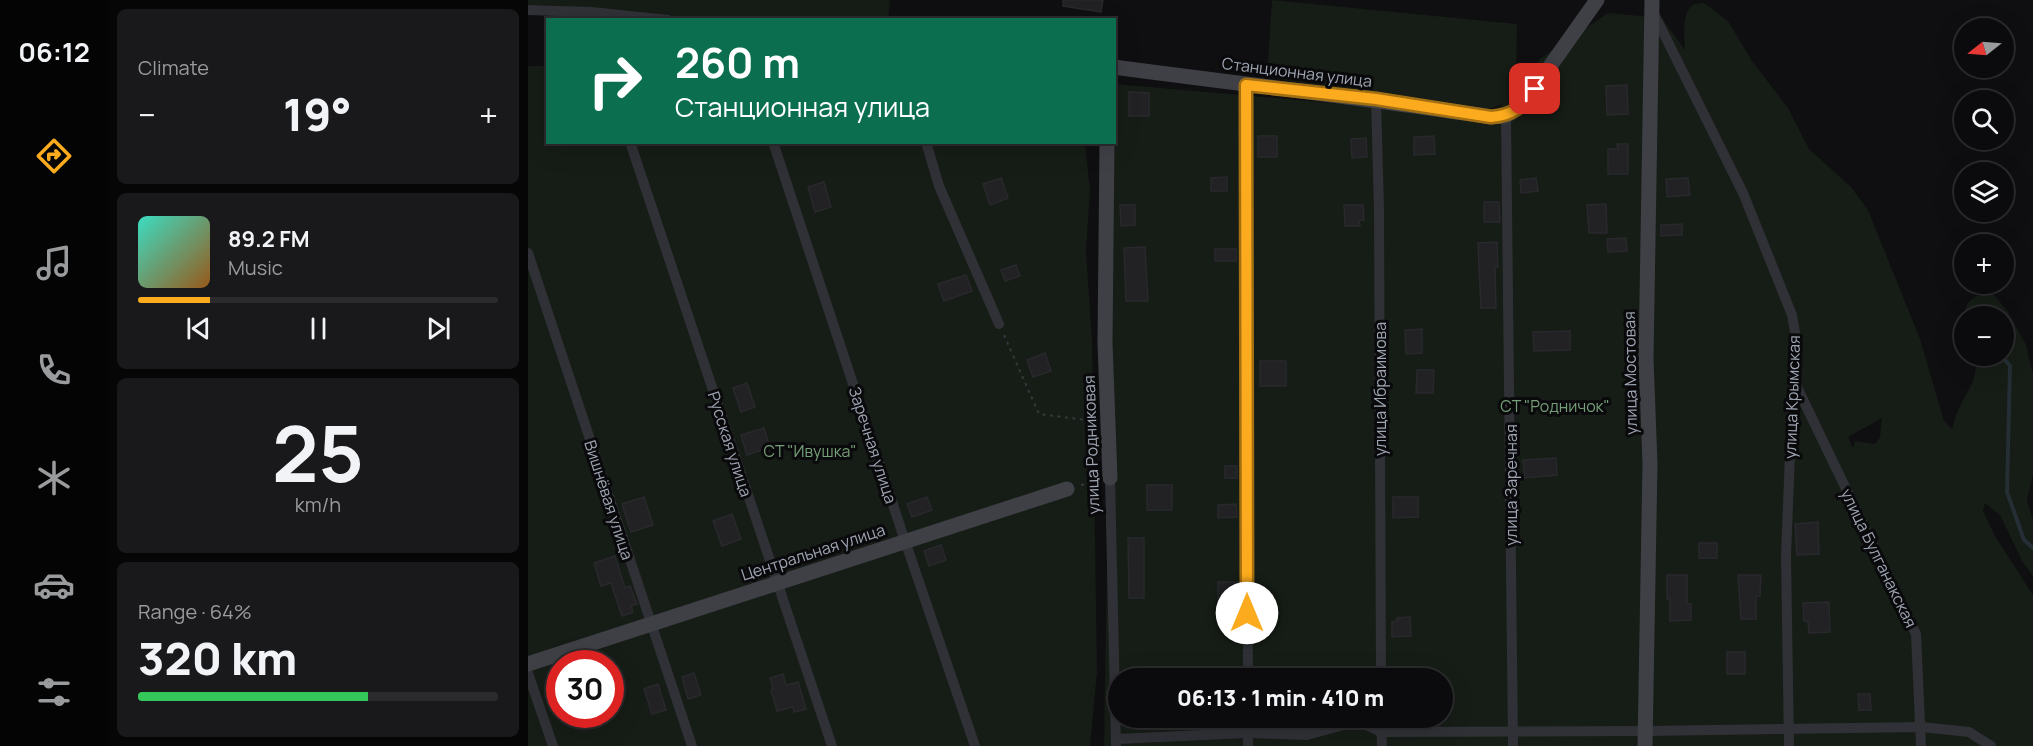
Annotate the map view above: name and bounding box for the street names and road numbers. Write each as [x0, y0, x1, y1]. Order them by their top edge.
street label: Станционная улица [1221, 52, 1373, 92]
street label: улица Мостовая [1618, 311, 1642, 435]
street label: улица Ибраимова [1369, 322, 1391, 456]
street label: улица Крымская [1779, 335, 1805, 459]
street label: улица Родниковая [1078, 375, 1104, 515]
street label: Заречная улица [844, 384, 902, 506]
street label: Русская улица [703, 389, 757, 499]
street label: улица Заречная [1500, 424, 1522, 546]
street label: Вишнёвая улица [579, 437, 639, 563]
street label: улица Булганакская [1836, 485, 1922, 631]
street label: Центральная улица [738, 518, 888, 586]

